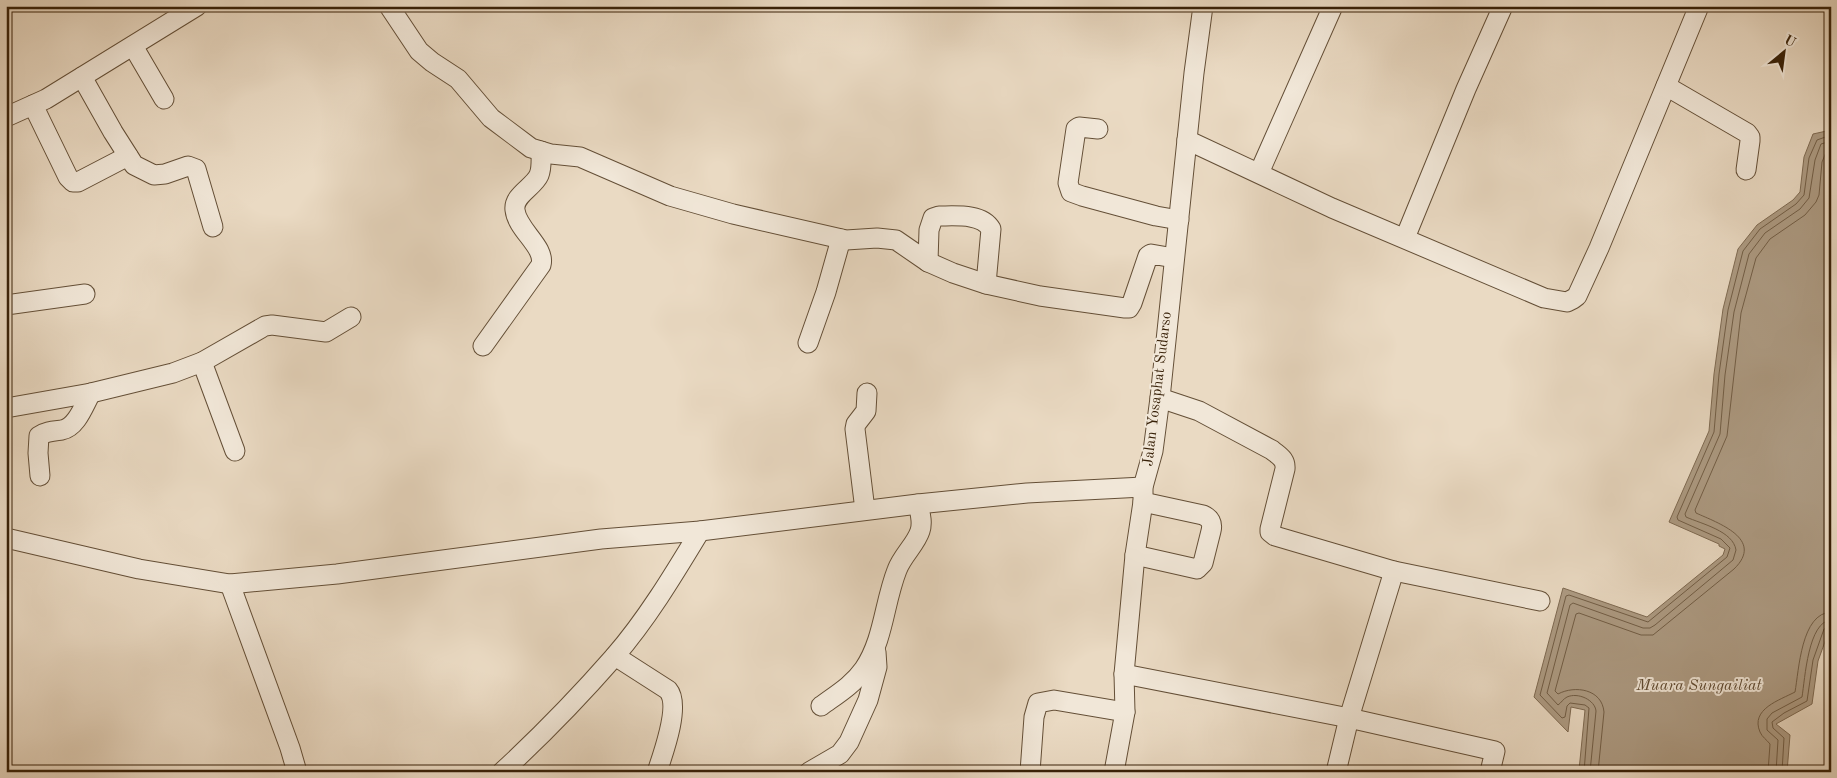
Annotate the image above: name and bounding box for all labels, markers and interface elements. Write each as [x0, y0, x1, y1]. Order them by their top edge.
north arrow [1760, 28, 1810, 78]
text: U [1782, 33, 1798, 50]
street label: Jalan Yosaphat Sudarso [1141, 311, 1175, 467]
water label: Muara Sungailiat [1635, 678, 1763, 694]

